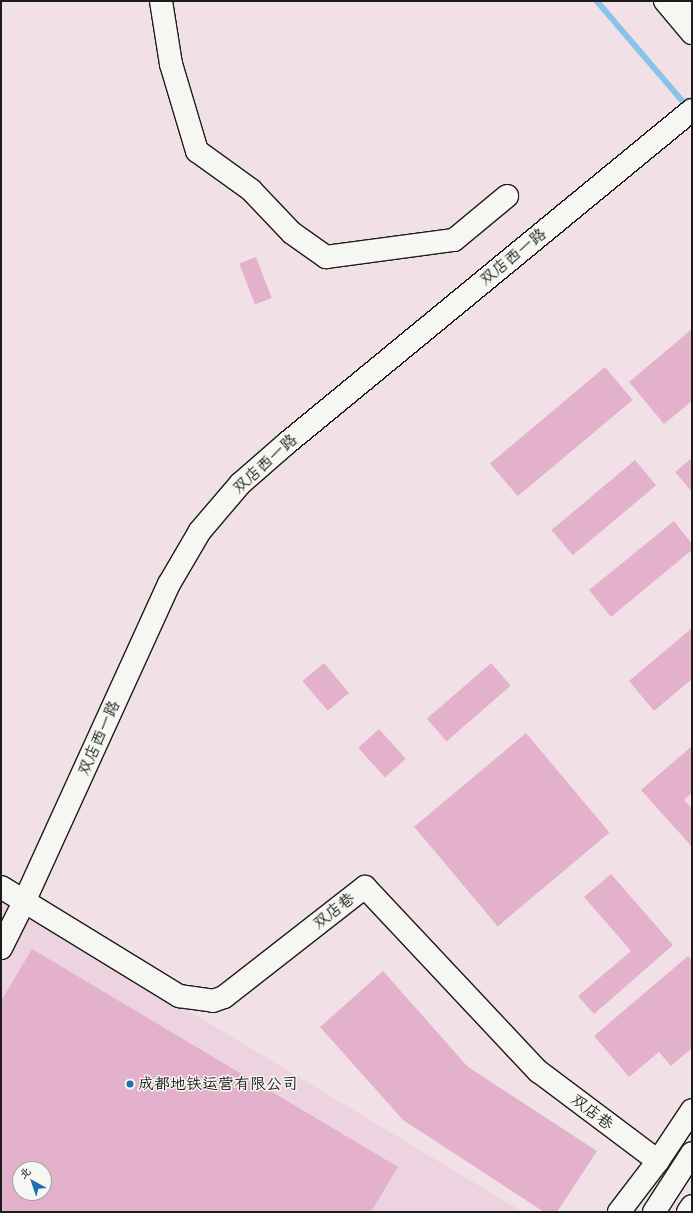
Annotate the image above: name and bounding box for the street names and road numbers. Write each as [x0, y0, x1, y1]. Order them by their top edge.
street label: 双店西一路 [476, 224, 550, 290]
street label: 双店西一路 [229, 430, 301, 498]
street label: 双店西一路 [74, 698, 124, 778]
street label: 双店巷 [309, 889, 359, 933]
street label: 双店巷 [567, 1090, 617, 1134]

